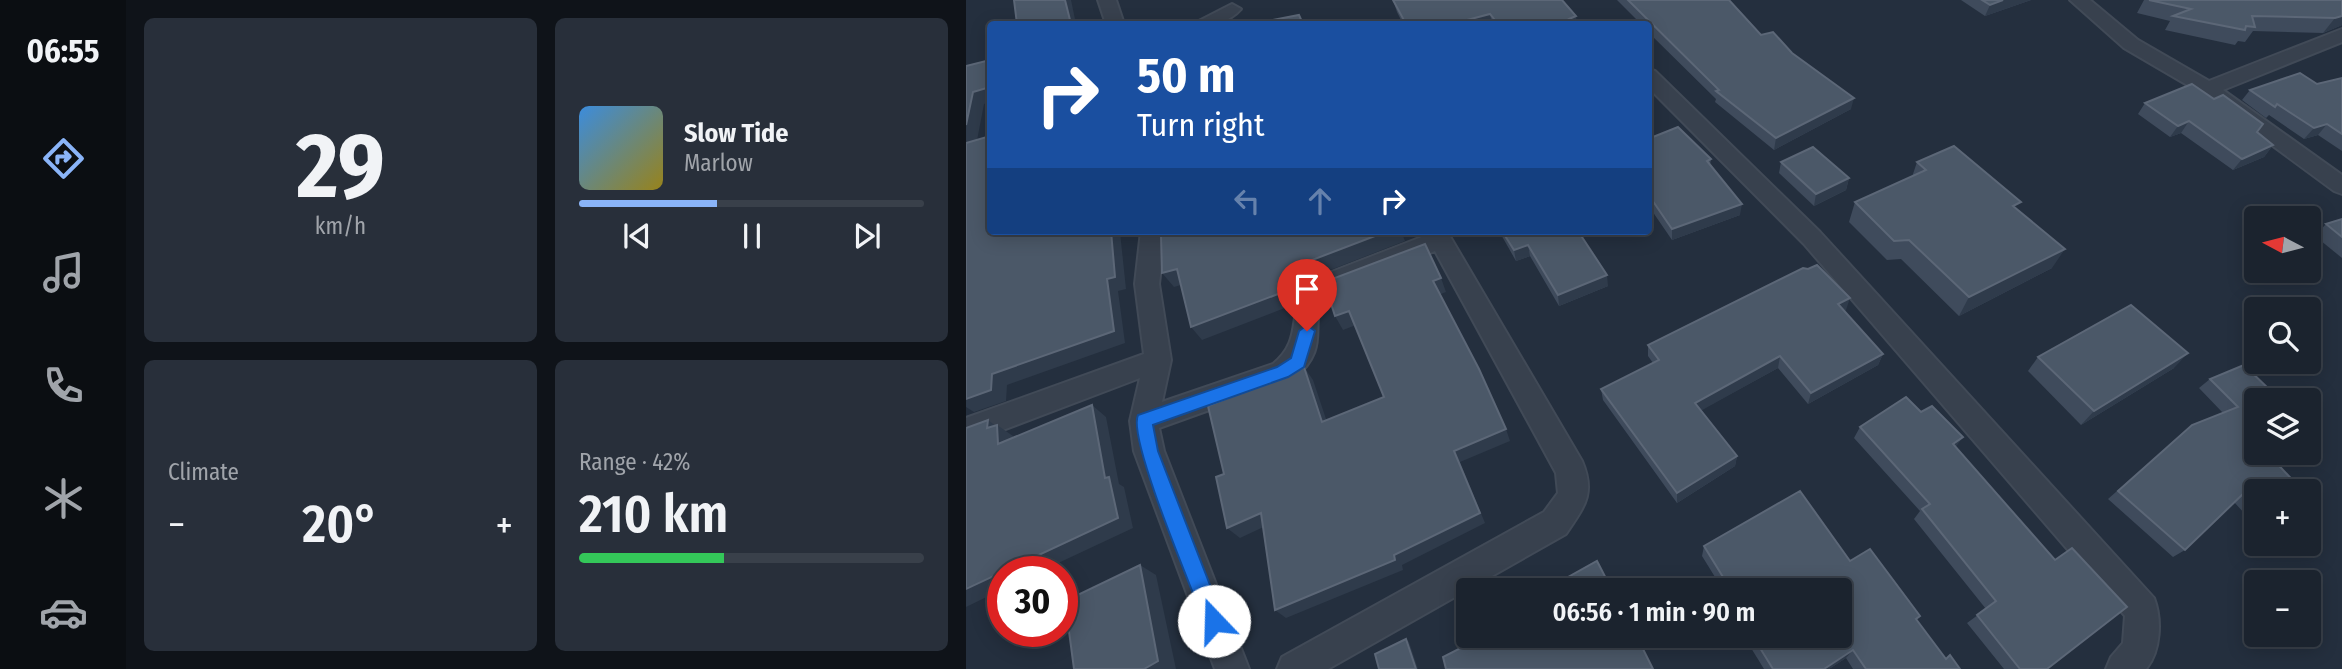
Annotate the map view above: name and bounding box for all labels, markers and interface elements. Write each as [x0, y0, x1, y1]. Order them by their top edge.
text: 06:55 [26, 32, 100, 70]
text: 50 m [1137, 46, 1235, 105]
icon: right [1022, 49, 1113, 140]
text: Turn right [1137, 106, 1264, 144]
text: 29 [296, 112, 385, 221]
text: Slow Tide [684, 118, 788, 149]
icon: directions [39, 134, 88, 183]
text: Marlow [684, 149, 753, 177]
icon: left [1228, 182, 1266, 220]
icon: ahead [1301, 182, 1339, 220]
icon: right [1374, 182, 1412, 220]
north arrow [2244, 206, 2320, 284]
map controls [2244, 206, 2321, 647]
text: km/h [315, 212, 366, 240]
icon: previous [618, 217, 656, 255]
icon: pause [733, 217, 771, 255]
icon: next [848, 217, 886, 255]
icon: music [39, 248, 88, 297]
pin [1277, 259, 1337, 331]
icon: arrive [1288, 270, 1326, 308]
button: search [2244, 297, 2321, 374]
icon: phone [39, 361, 88, 410]
button: layers [2244, 388, 2321, 465]
text: Range · 42% [579, 448, 690, 476]
text: Climate [168, 458, 239, 486]
icon: climate [39, 474, 88, 523]
button: + [2244, 479, 2321, 556]
text: 210 km [579, 483, 728, 546]
text: 20° [302, 493, 379, 556]
text: − [168, 502, 185, 548]
text: + [496, 502, 513, 548]
speed limit sign: 30 [987, 556, 1078, 647]
button: − [2244, 570, 2321, 647]
position arrow [1177, 584, 1251, 658]
icon: car [39, 588, 88, 637]
text: 06:56 · 1 min · 90 m [1553, 597, 1755, 628]

